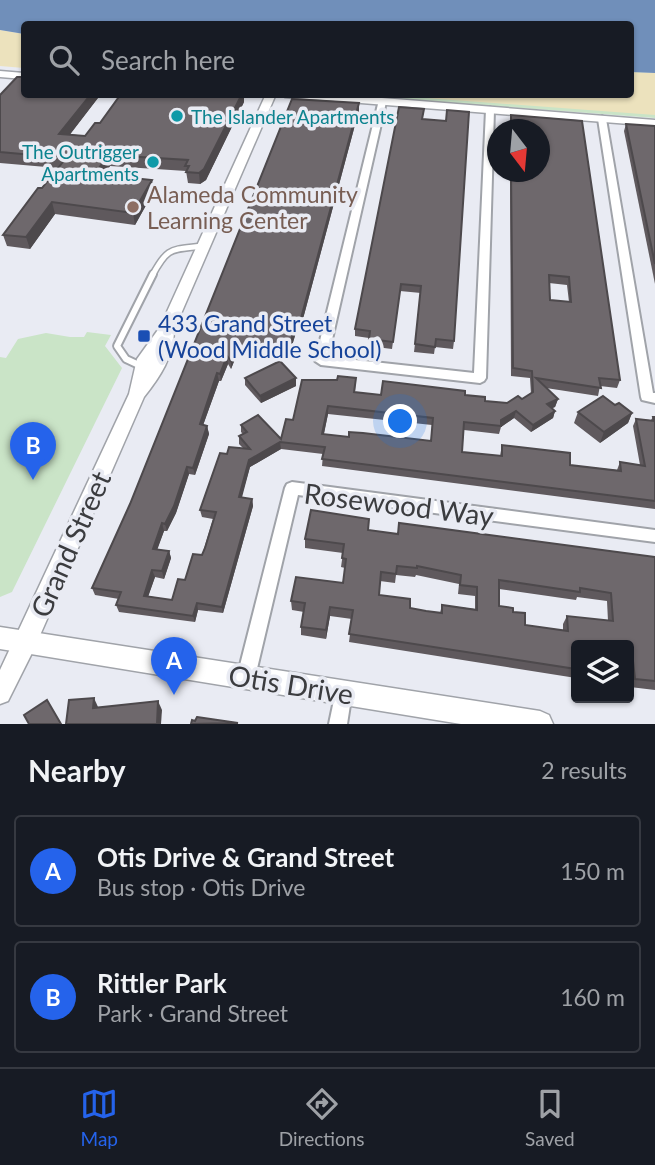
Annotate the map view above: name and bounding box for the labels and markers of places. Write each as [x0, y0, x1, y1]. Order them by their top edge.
place label: The Islander Apartments [191, 105, 395, 128]
marker: The Islander Apartments [169, 108, 185, 124]
place label: The Outrigger Apartments [22, 140, 139, 185]
marker: The Outrigger Apartments [145, 154, 161, 170]
place label: Alameda Community Learning Center [147, 180, 358, 234]
marker: Alameda Community Learning Center [125, 199, 141, 215]
place label: 433 Grand Street (Wood Middle School) [158, 309, 381, 363]
marker: 433 Grand Street (Wood Middle School) [136, 328, 152, 344]
pin: B [10, 422, 56, 480]
pin: A [151, 637, 197, 695]

